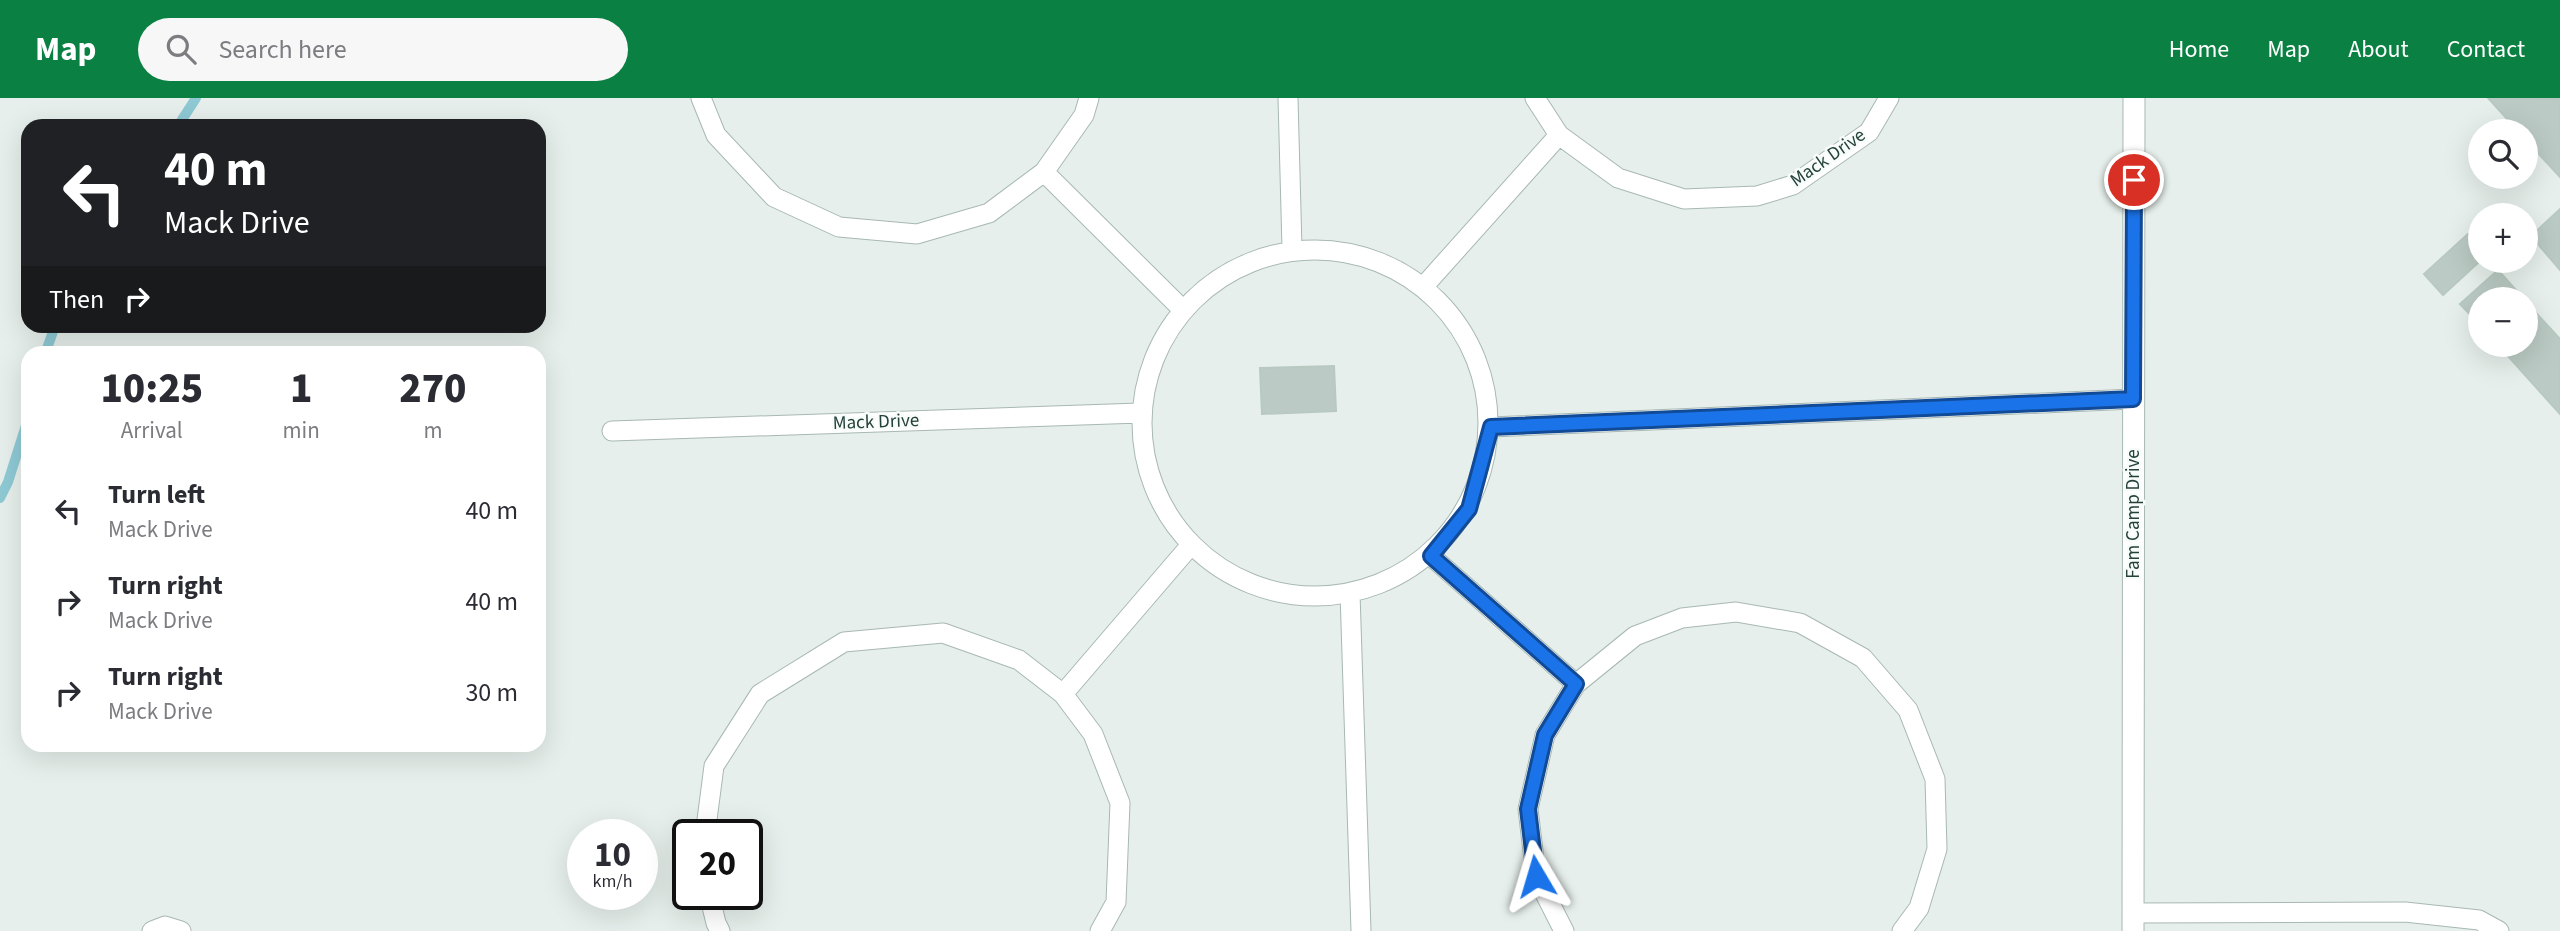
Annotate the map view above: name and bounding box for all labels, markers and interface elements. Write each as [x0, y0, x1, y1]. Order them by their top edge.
search box [138, 18, 628, 81]
text: Map [35, 26, 96, 73]
icon: search [162, 30, 200, 68]
text: Search here [218, 31, 347, 68]
text: Home [2169, 32, 2229, 67]
text: Map [2267, 32, 2310, 67]
text: About [2348, 32, 2409, 67]
text: Contact [2447, 32, 2525, 67]
map controls [2468, 119, 2538, 357]
button: search [2468, 119, 2538, 189]
street label: Mack Drive [1785, 122, 1871, 194]
text: 40 m [164, 135, 268, 205]
icon: left [49, 147, 140, 238]
pin [2104, 150, 2164, 210]
icon: arrive [2115, 161, 2153, 199]
text: Mack Drive [164, 200, 310, 246]
button: + [2468, 203, 2538, 273]
icon: right [118, 280, 156, 318]
text: Then [49, 281, 104, 318]
button: − [2468, 287, 2538, 357]
text: 10:25 [100, 359, 203, 419]
text: 1 [290, 359, 312, 419]
text: 270 [399, 359, 467, 419]
street label: Mack Drive [832, 407, 920, 437]
text: Arrival [121, 414, 183, 447]
text: min [283, 414, 320, 447]
text: m [423, 414, 442, 447]
street label: Fam Camp Drive [2120, 449, 2147, 579]
text: Turn left [108, 476, 205, 513]
icon: left [49, 492, 87, 530]
text: 40 m [465, 492, 518, 529]
text: Mack Drive [108, 513, 213, 546]
text: Turn right [108, 567, 223, 604]
icon: right [49, 583, 87, 621]
text: 40 m [465, 583, 518, 620]
text: Mack Drive [108, 604, 213, 637]
text: Turn right [108, 658, 223, 695]
icon: right [49, 674, 87, 712]
text: 30 m [465, 674, 518, 711]
text: Mack Drive [108, 695, 213, 728]
speed limit sign: 20 [672, 819, 763, 910]
text: 10 [594, 830, 631, 880]
position arrow [1499, 839, 1573, 913]
text: km/h [593, 869, 632, 894]

